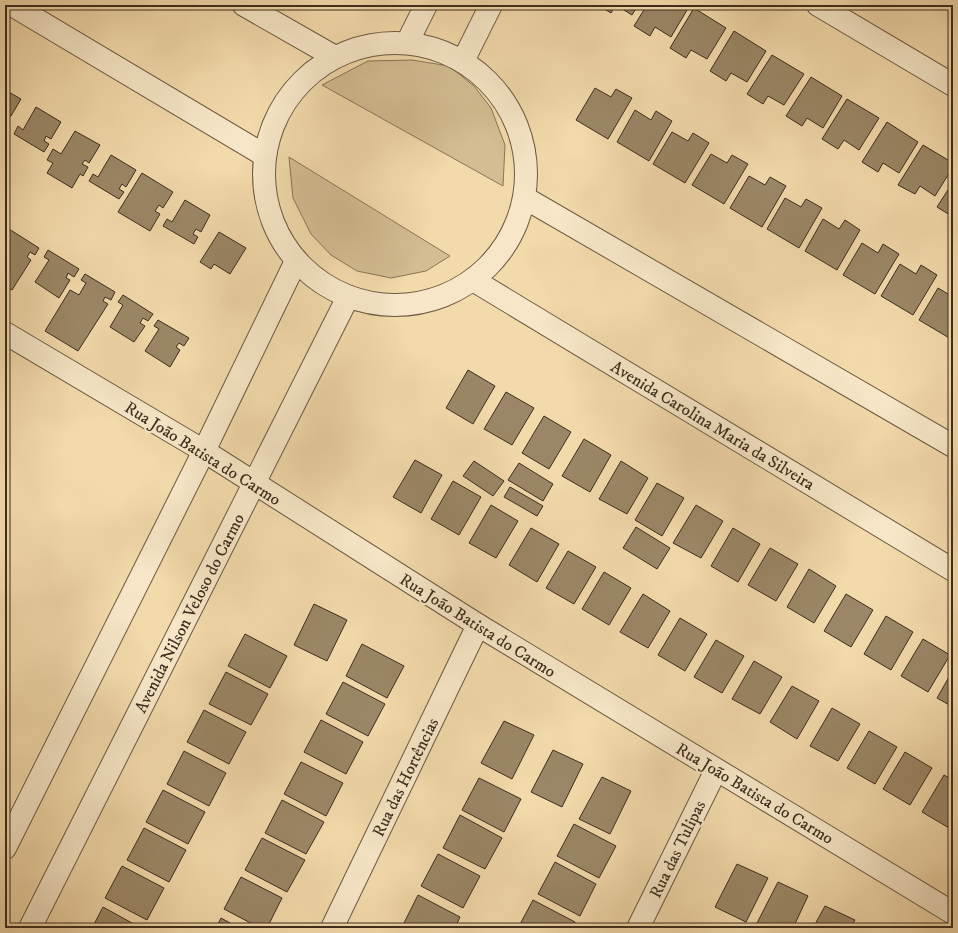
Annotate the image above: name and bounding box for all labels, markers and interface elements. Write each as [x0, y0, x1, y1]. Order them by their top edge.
street label: Avenida Carolina Maria da Silveira [606, 356, 819, 496]
street label: Rua João Batista do Carmo [120, 397, 285, 511]
street label: Avenida Nilson Veloso do Carmo [130, 510, 250, 717]
street label: Rua João Batista do Carmo [395, 569, 560, 683]
street label: Rua das Hortências [368, 714, 444, 841]
street label: Rua João Batista do Carmo [672, 738, 837, 850]
street label: Rua das Tulipas [645, 797, 711, 902]

